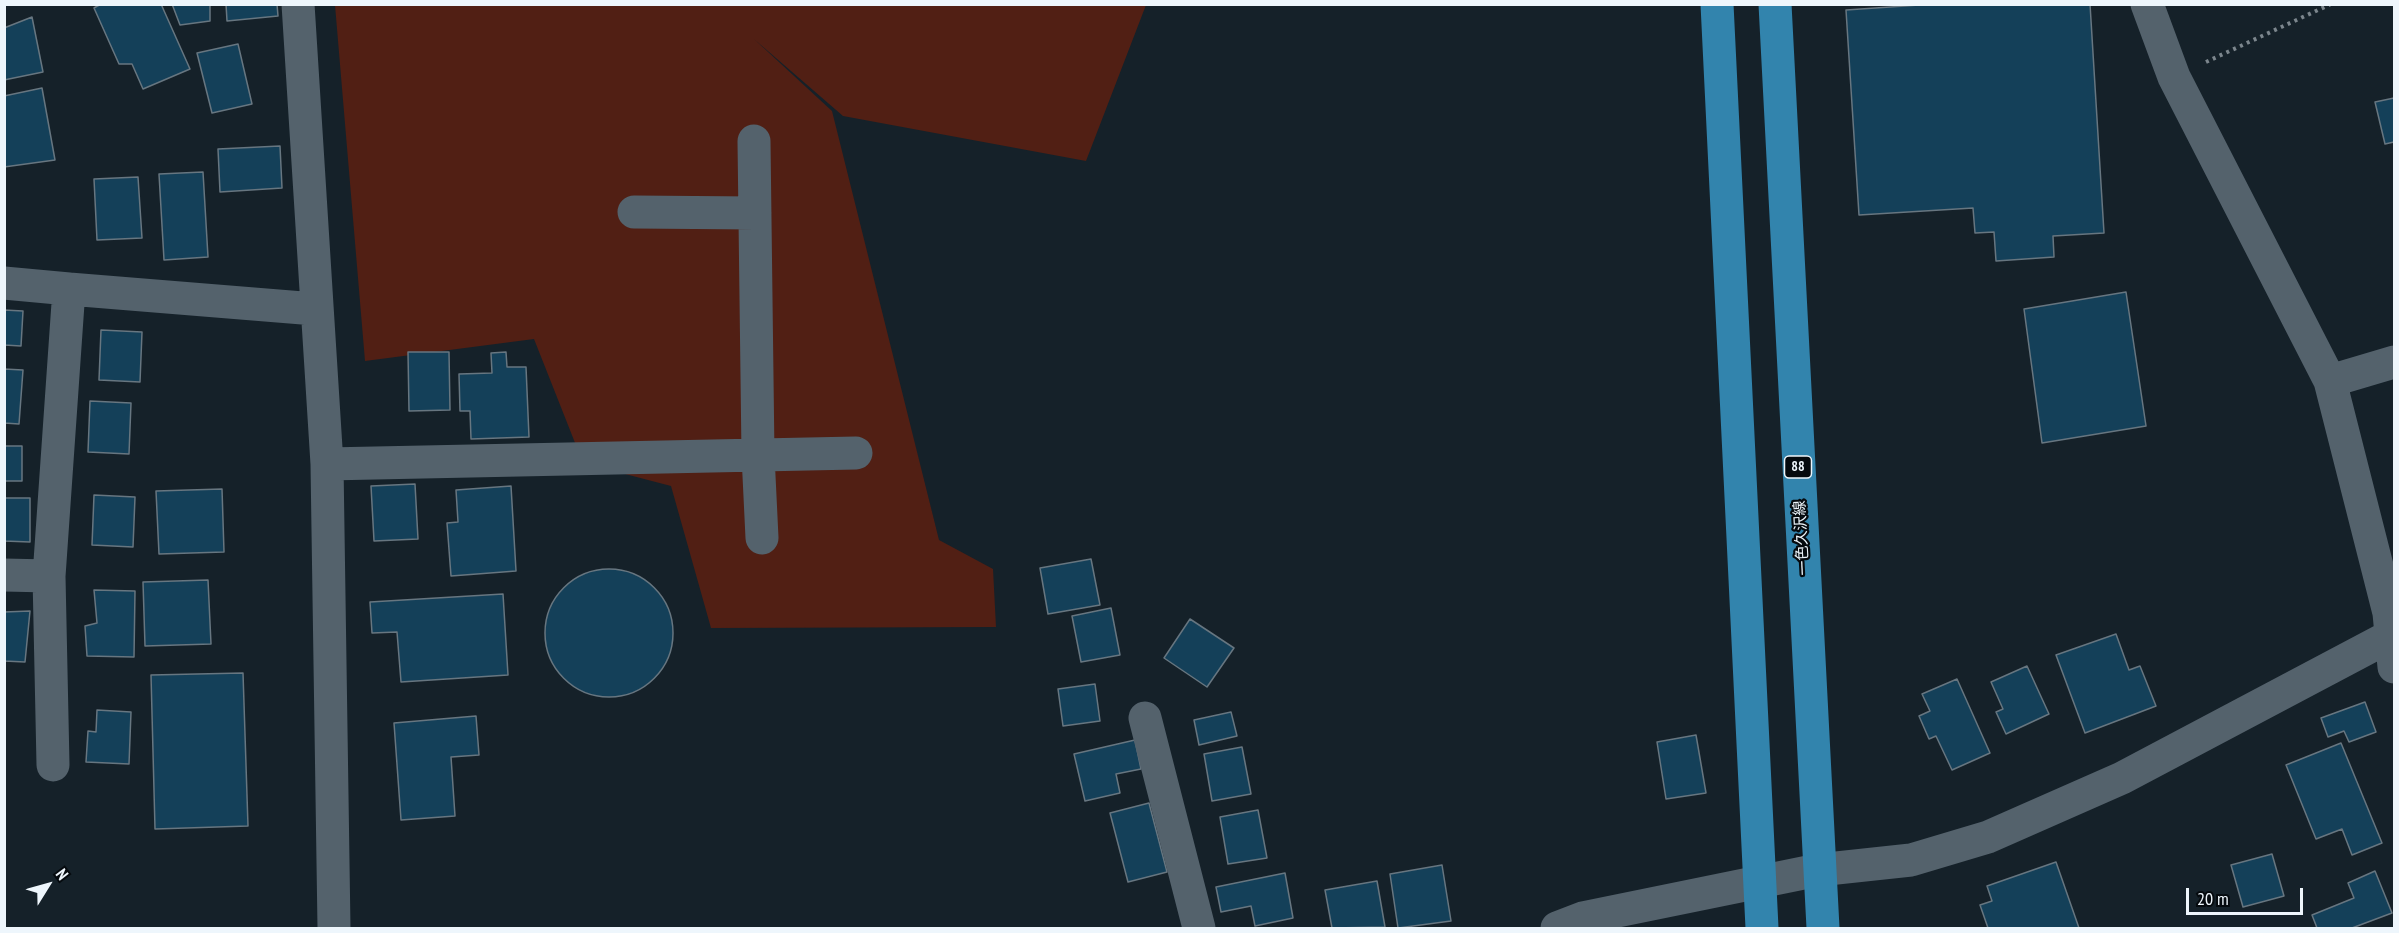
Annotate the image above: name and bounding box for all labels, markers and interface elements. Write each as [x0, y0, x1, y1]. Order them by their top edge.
road number: 88 [1784, 456, 1812, 478]
street label: 一色久沢線 [1791, 500, 1813, 576]
north arrow [18, 855, 78, 915]
text: N [52, 865, 73, 884]
scale bar [2189, 876, 2306, 914]
text: 20 m [2197, 887, 2229, 910]

